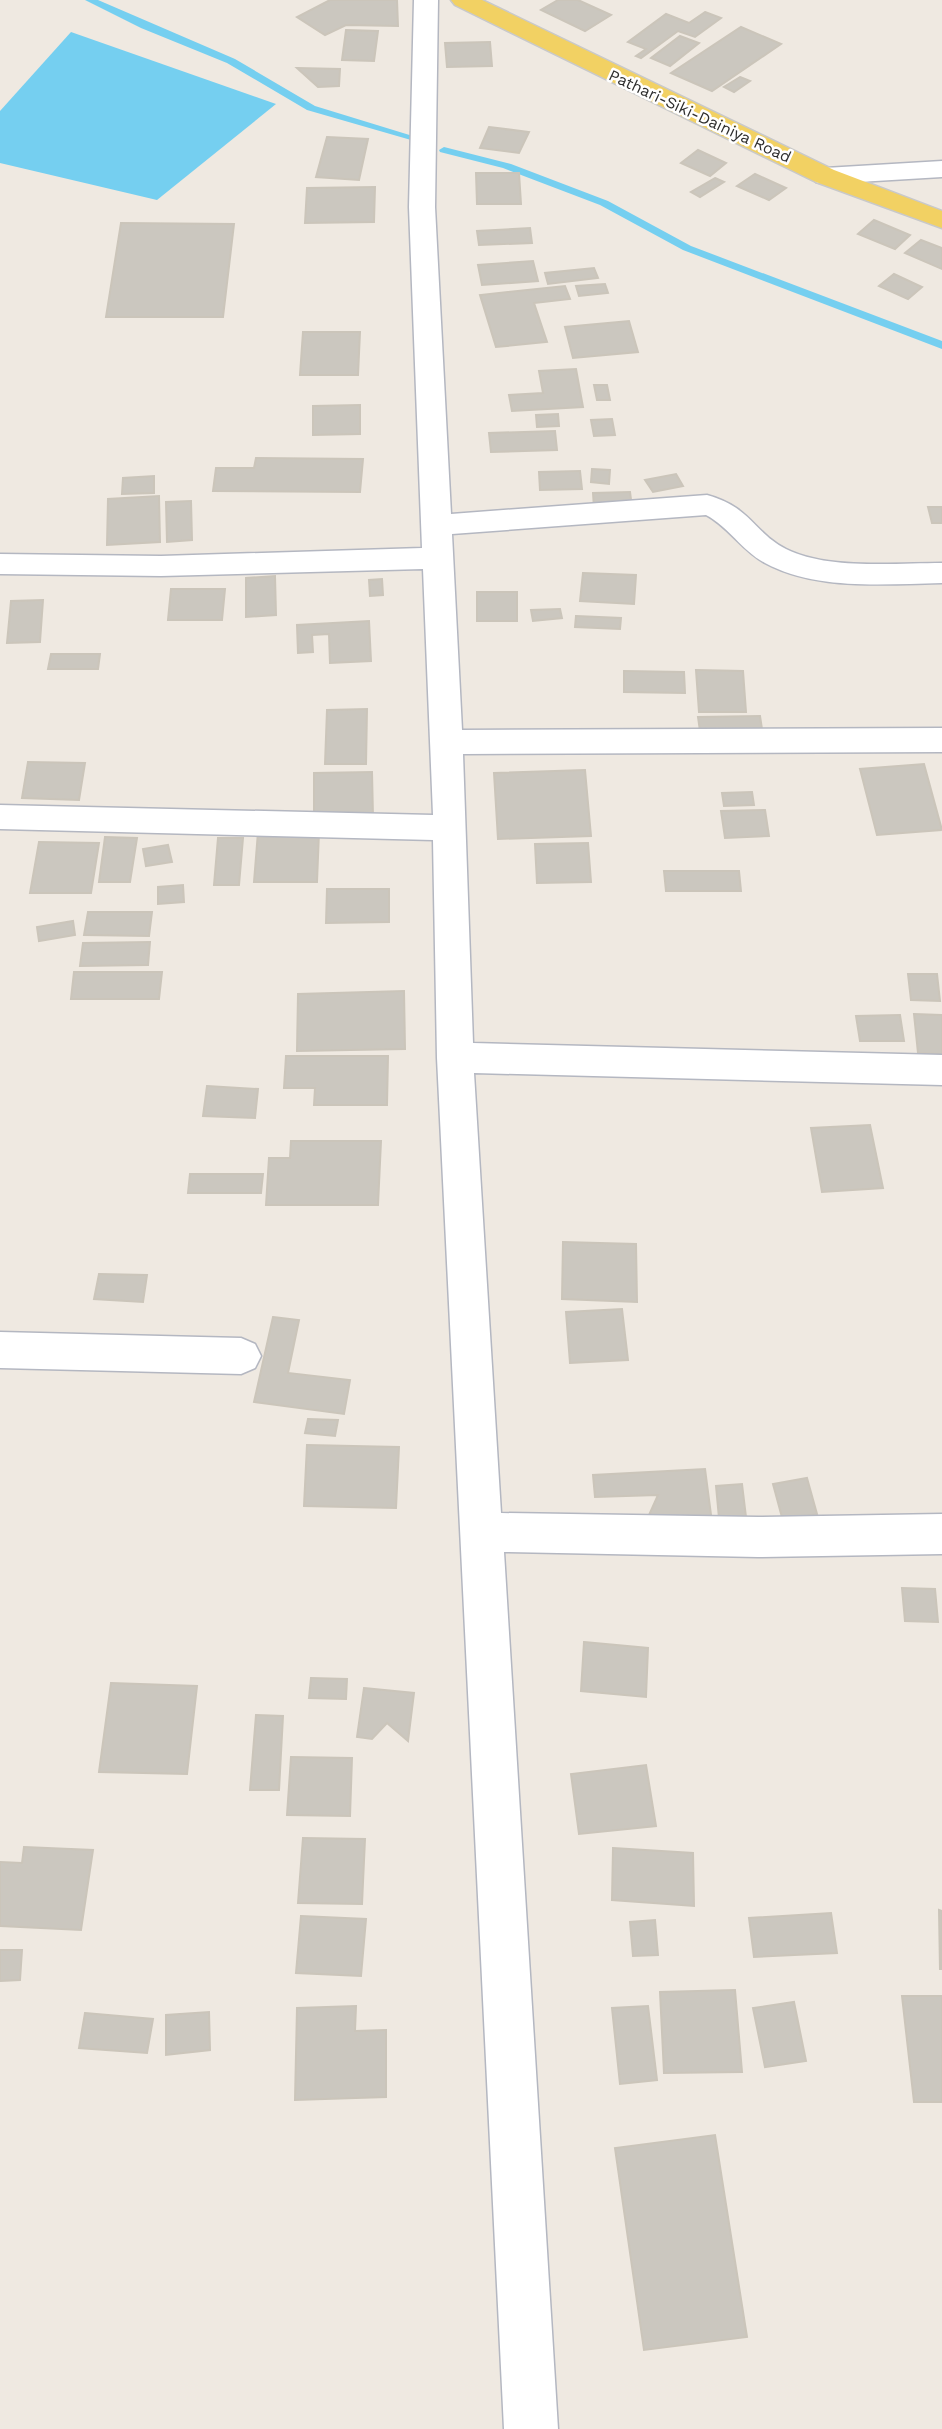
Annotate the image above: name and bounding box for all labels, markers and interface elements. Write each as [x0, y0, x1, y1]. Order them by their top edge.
street label: Pathari-Siki-Dainiya Road [606, 65, 794, 167]

